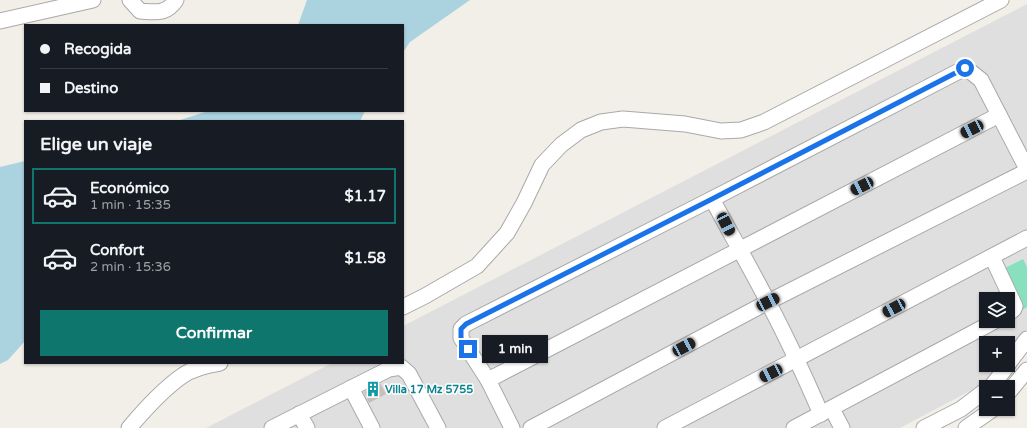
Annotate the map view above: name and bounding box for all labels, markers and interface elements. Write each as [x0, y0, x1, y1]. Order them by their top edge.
text: Recogida [64, 40, 131, 58]
route start [956, 59, 974, 77]
text: Destino [64, 79, 118, 97]
car [959, 118, 985, 140]
text: Elige un viaje [40, 133, 152, 155]
car [849, 175, 875, 197]
icon: car [42, 178, 78, 214]
text: Económico [90, 179, 169, 197]
text: $1.17 [345, 187, 386, 205]
text: 1 min · 15:35 [90, 197, 171, 213]
car [715, 211, 737, 237]
icon: car [42, 240, 78, 276]
text: Confort [90, 241, 144, 259]
text: $1.58 [345, 249, 386, 267]
text: 2 min · 15:36 [90, 259, 171, 275]
car [755, 291, 781, 313]
map controls [979, 292, 1015, 416]
button: layers [979, 292, 1015, 328]
car [881, 297, 907, 319]
button: Confirmar [40, 310, 388, 356]
callout: 1 min [482, 335, 548, 363]
car [671, 336, 697, 358]
button: + [979, 336, 1015, 372]
route end [459, 340, 477, 358]
text: 1 min [498, 341, 532, 357]
car [758, 362, 784, 384]
building icon: Villa 17 Mz 5755 [364, 380, 382, 398]
button: − [979, 380, 1015, 416]
place label: Villa 17 Mz 5755 [385, 383, 473, 396]

